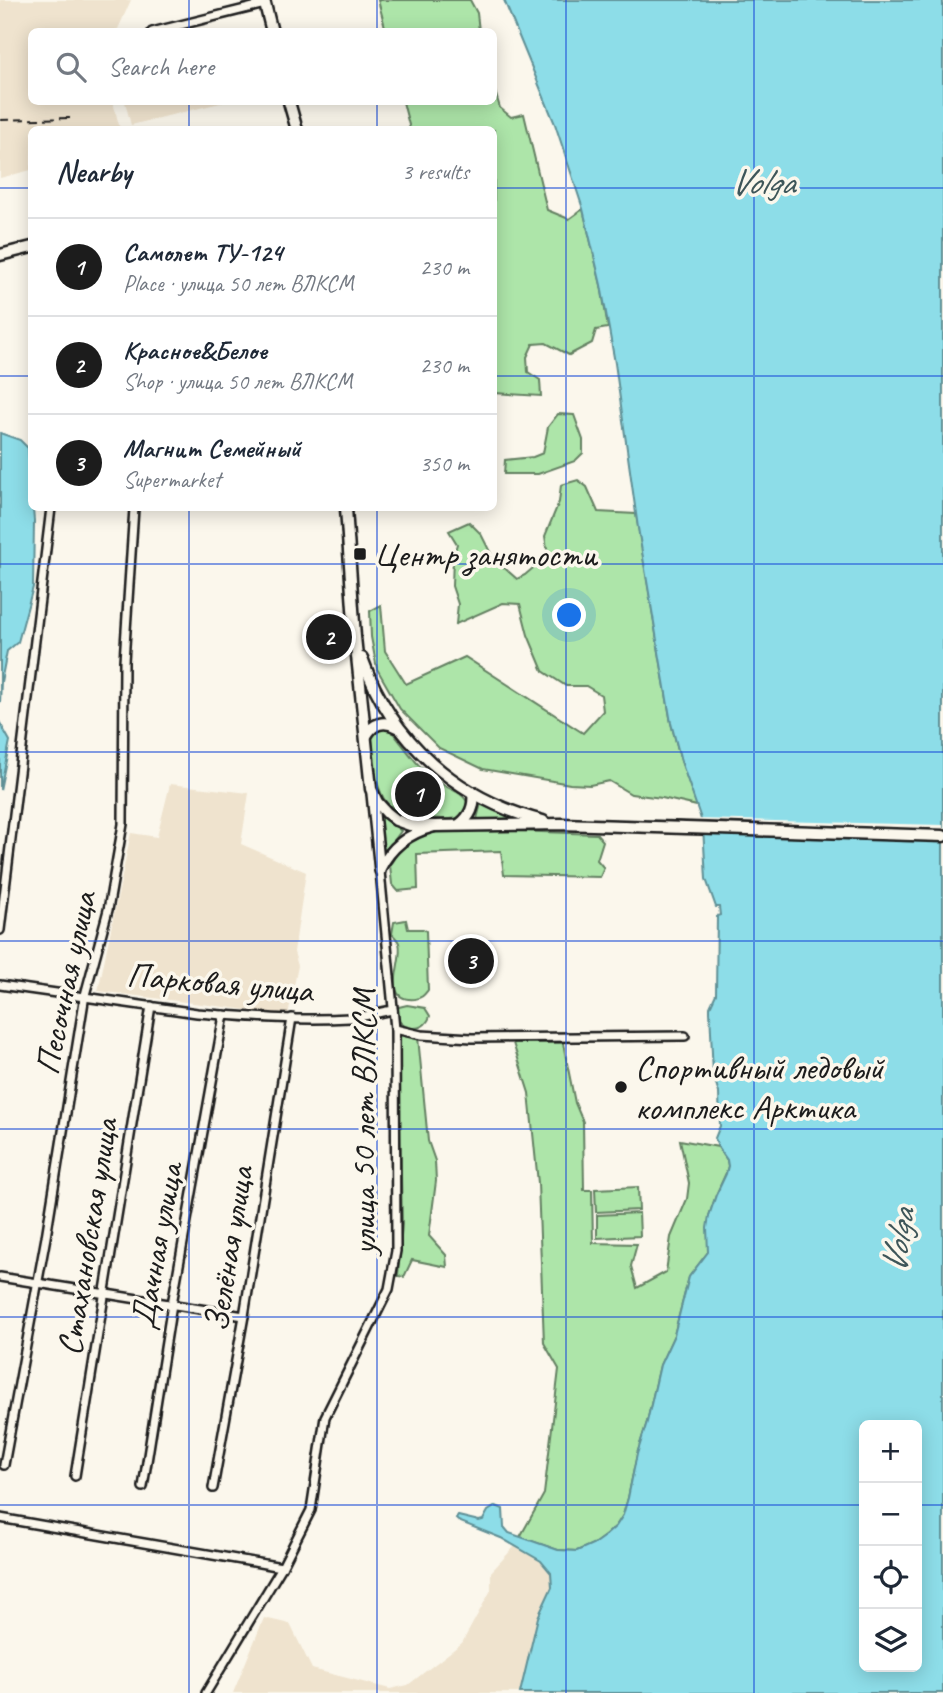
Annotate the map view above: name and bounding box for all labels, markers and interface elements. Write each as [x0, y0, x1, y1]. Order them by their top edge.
search box [28, 28, 497, 105]
icon: search [52, 48, 90, 86]
text: Search here [108, 50, 214, 83]
text: Nearby [56, 153, 132, 191]
text: 3 results [402, 157, 469, 186]
water label: Volga [730, 158, 797, 205]
text: Самолет ТУ-124 [123, 236, 283, 269]
text: 1 [74, 253, 84, 282]
text: 230 m [420, 253, 469, 282]
text: Place · улица 50 лет ВЛКСМ [123, 269, 354, 298]
text: Красное&Белое [123, 334, 267, 367]
text: 2 [74, 351, 84, 380]
text: 230 m [420, 351, 469, 380]
text: Shop · улица 50 лет ВЛКСМ [123, 367, 352, 396]
text: Магнит Семейный [123, 432, 301, 465]
text: 3 [74, 449, 84, 478]
text: 350 m [420, 449, 469, 478]
text: Supermarket [123, 465, 221, 494]
place label: Центр занятости [374, 532, 599, 577]
marker: Центр занятости [352, 546, 368, 562]
your location [552, 598, 586, 632]
pin: 2 [306, 611, 352, 663]
pin: 1 [395, 768, 441, 820]
street label: Песочная улица [24, 885, 107, 1079]
pin: 3 [448, 935, 494, 987]
street label: Парковая улица [125, 952, 317, 1013]
street label: улица 50 лет ВЛКСМ [341, 986, 386, 1257]
place label: Спортивный ледовый комплекс Арктика [635, 1045, 886, 1130]
marker: Спортивный ледовый комплекс Арктика [613, 1079, 629, 1095]
street label: Стахановская улица [47, 1114, 129, 1359]
street label: Дачная улица [120, 1157, 194, 1332]
street label: Зелёная улица [193, 1162, 264, 1335]
water label: Volga [869, 1203, 926, 1277]
map controls [859, 1420, 922, 1672]
button: + [859, 1420, 922, 1483]
button: − [859, 1483, 922, 1546]
button: locate [859, 1546, 922, 1609]
button: layers [859, 1609, 922, 1672]

